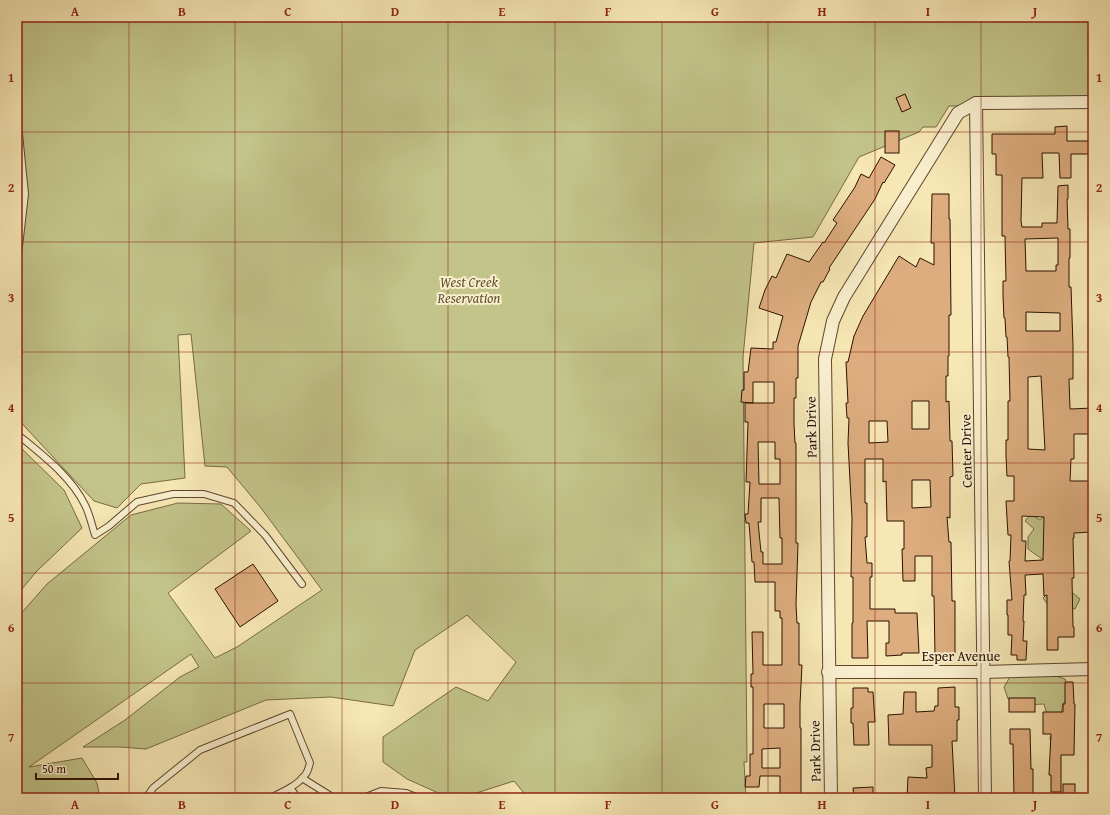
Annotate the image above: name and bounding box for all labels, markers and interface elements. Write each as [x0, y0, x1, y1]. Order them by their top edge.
text: A [71, 2, 80, 21]
text: B [178, 2, 186, 21]
text: C [284, 2, 292, 21]
text: D [391, 2, 399, 21]
text: E [499, 2, 506, 21]
text: F [605, 2, 612, 21]
text: G [711, 2, 719, 21]
text: H [817, 2, 827, 21]
text: I [926, 2, 930, 21]
text: J [1031, 2, 1038, 21]
text: 1 [8, 68, 14, 87]
text: 1 [1096, 68, 1102, 87]
text: 2 [8, 178, 15, 197]
text: 2 [1096, 178, 1103, 197]
park label: West Creek Reservation [437, 272, 500, 308]
text: 3 [8, 288, 14, 307]
text: 3 [1096, 288, 1102, 307]
street label: Park Drive [800, 396, 822, 458]
text: 4 [8, 398, 15, 417]
text: 4 [1096, 398, 1103, 417]
street label: Center Drive [955, 414, 977, 488]
text: 5 [8, 508, 15, 527]
text: 5 [1096, 508, 1103, 527]
text: 6 [8, 618, 15, 637]
text: 6 [1096, 618, 1103, 637]
street label: Esper Avenue [922, 646, 1001, 666]
street label: Park Drive [804, 720, 826, 782]
text: 7 [8, 728, 15, 747]
text: 7 [1096, 728, 1103, 747]
scale bar [36, 755, 118, 781]
text: 50 m [42, 760, 66, 777]
text: A [71, 795, 80, 814]
text: B [178, 795, 186, 814]
text: C [284, 795, 292, 814]
text: D [391, 795, 399, 814]
text: E [499, 795, 506, 814]
text: F [605, 795, 612, 814]
text: G [711, 795, 719, 814]
text: H [817, 795, 827, 814]
text: I [926, 795, 930, 814]
text: J [1031, 795, 1038, 814]

